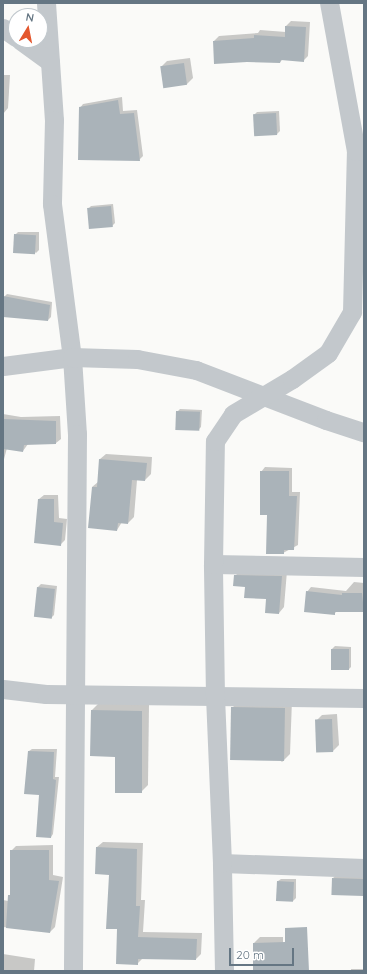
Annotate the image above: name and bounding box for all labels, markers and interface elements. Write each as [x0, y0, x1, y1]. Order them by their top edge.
north arrow [8, 8, 48, 48]
text: N [25, 10, 35, 25]
scale bar [231, 940, 296, 966]
text: 20 m [236, 947, 264, 962]

